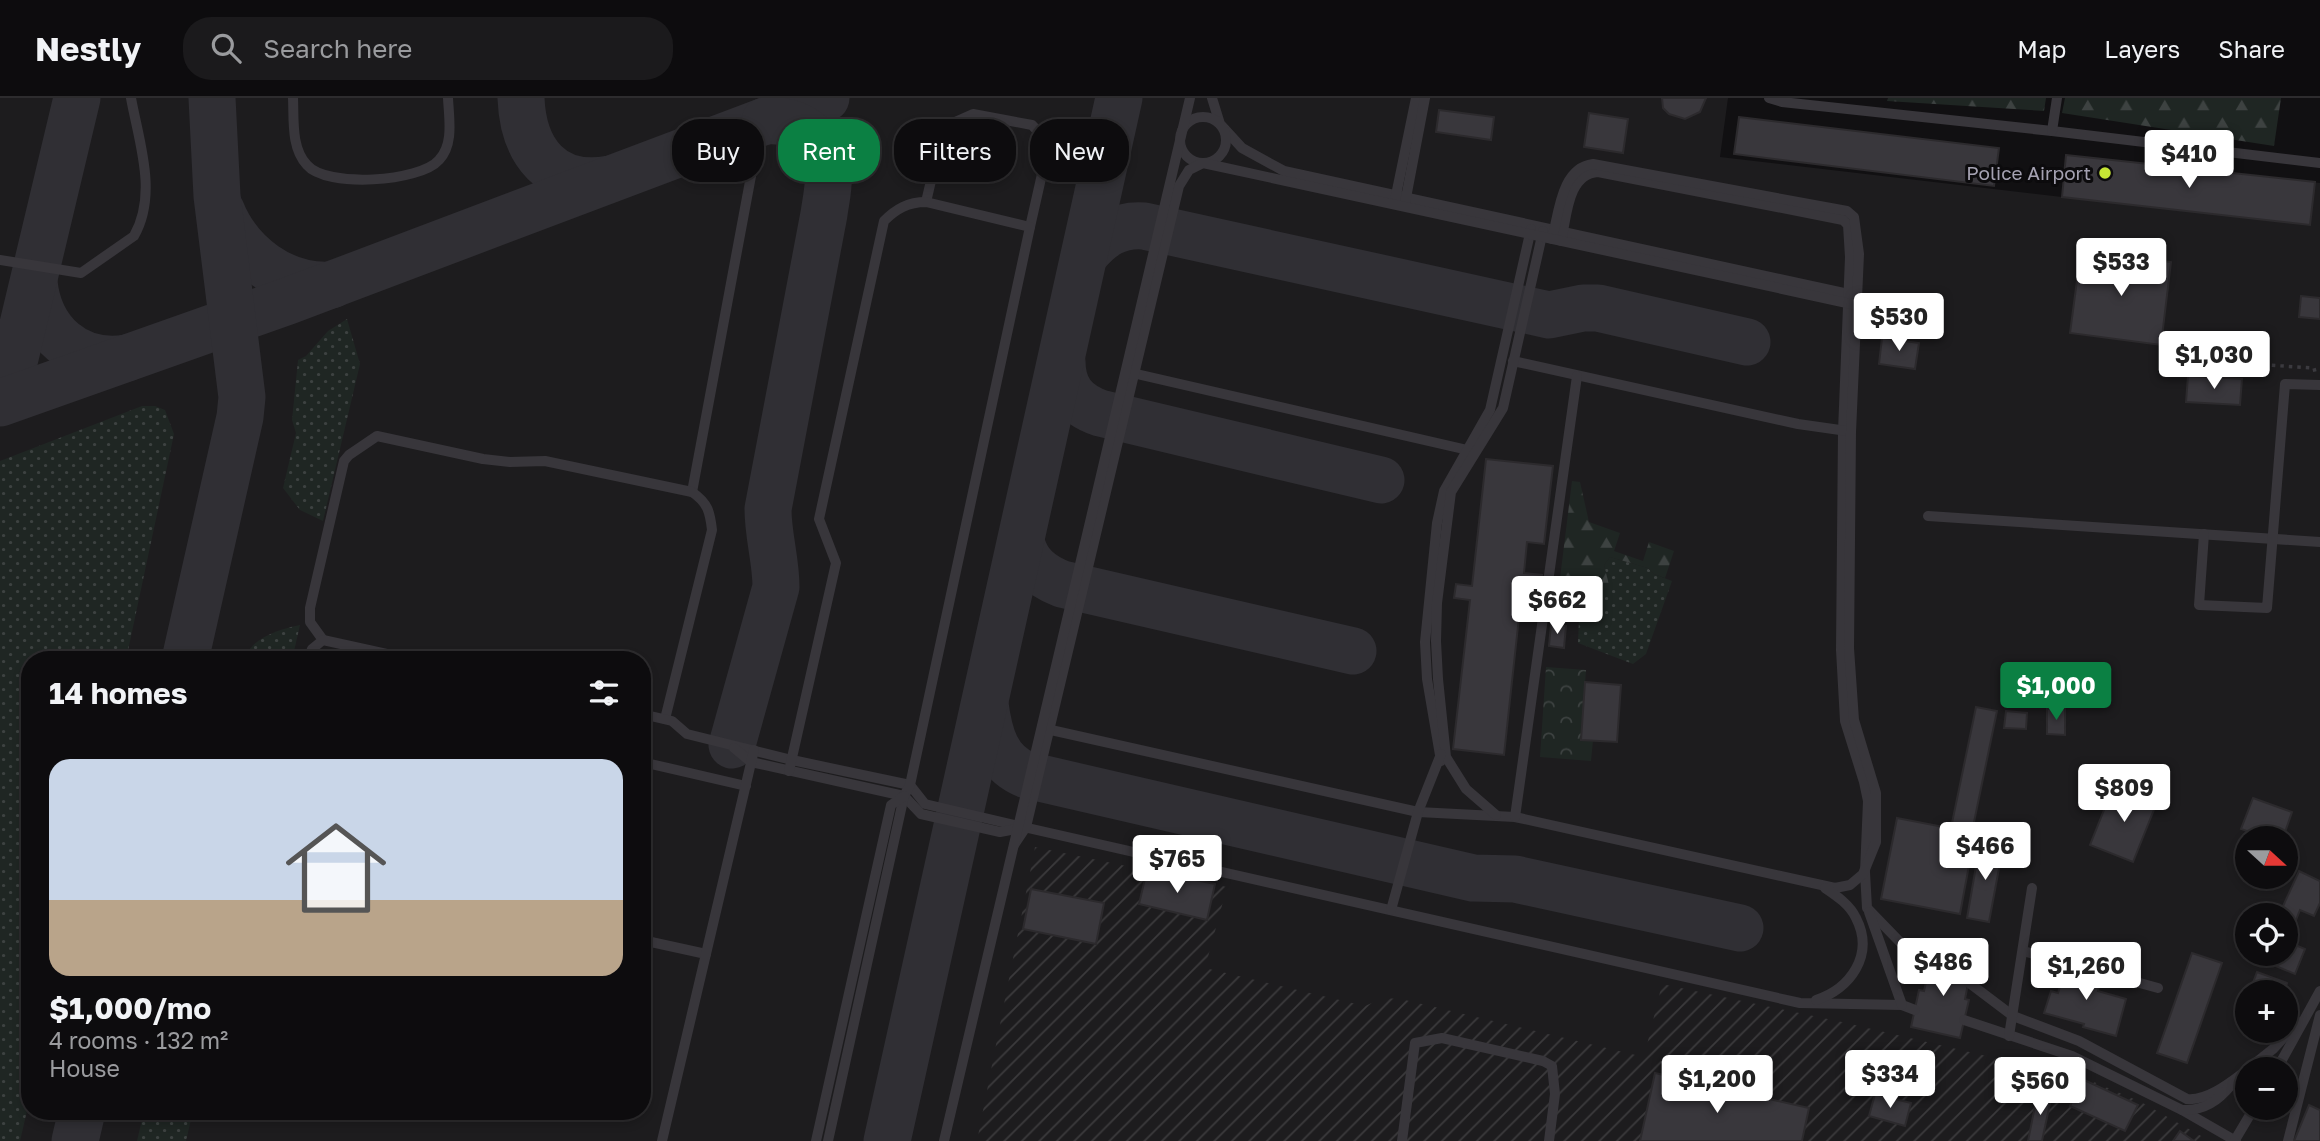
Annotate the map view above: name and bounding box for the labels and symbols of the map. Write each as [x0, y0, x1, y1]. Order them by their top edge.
pin: $410 [2148, 130, 2230, 190]
place label: Police Airport [1966, 161, 2091, 184]
marker: Police Airport [2097, 165, 2113, 181]
pin: $533 [2080, 238, 2162, 298]
pin: $530 [1858, 294, 1940, 353]
pin: $1,030 [2157, 331, 2271, 391]
pin: $662 [1516, 576, 1598, 636]
pin: $1,000 [1999, 662, 2113, 722]
pin: $809 [2083, 764, 2165, 824]
pin: $466 [1944, 822, 2026, 882]
north arrow [2235, 826, 2298, 889]
pin: $765 [1136, 836, 1218, 895]
pin: $486 [1902, 939, 1984, 998]
pin: $1,260 [2029, 942, 2143, 1002]
pin: $334 [1849, 1051, 1931, 1110]
pin: $1,200 [1660, 1056, 1774, 1115]
pin: $560 [1999, 1058, 2081, 1117]

